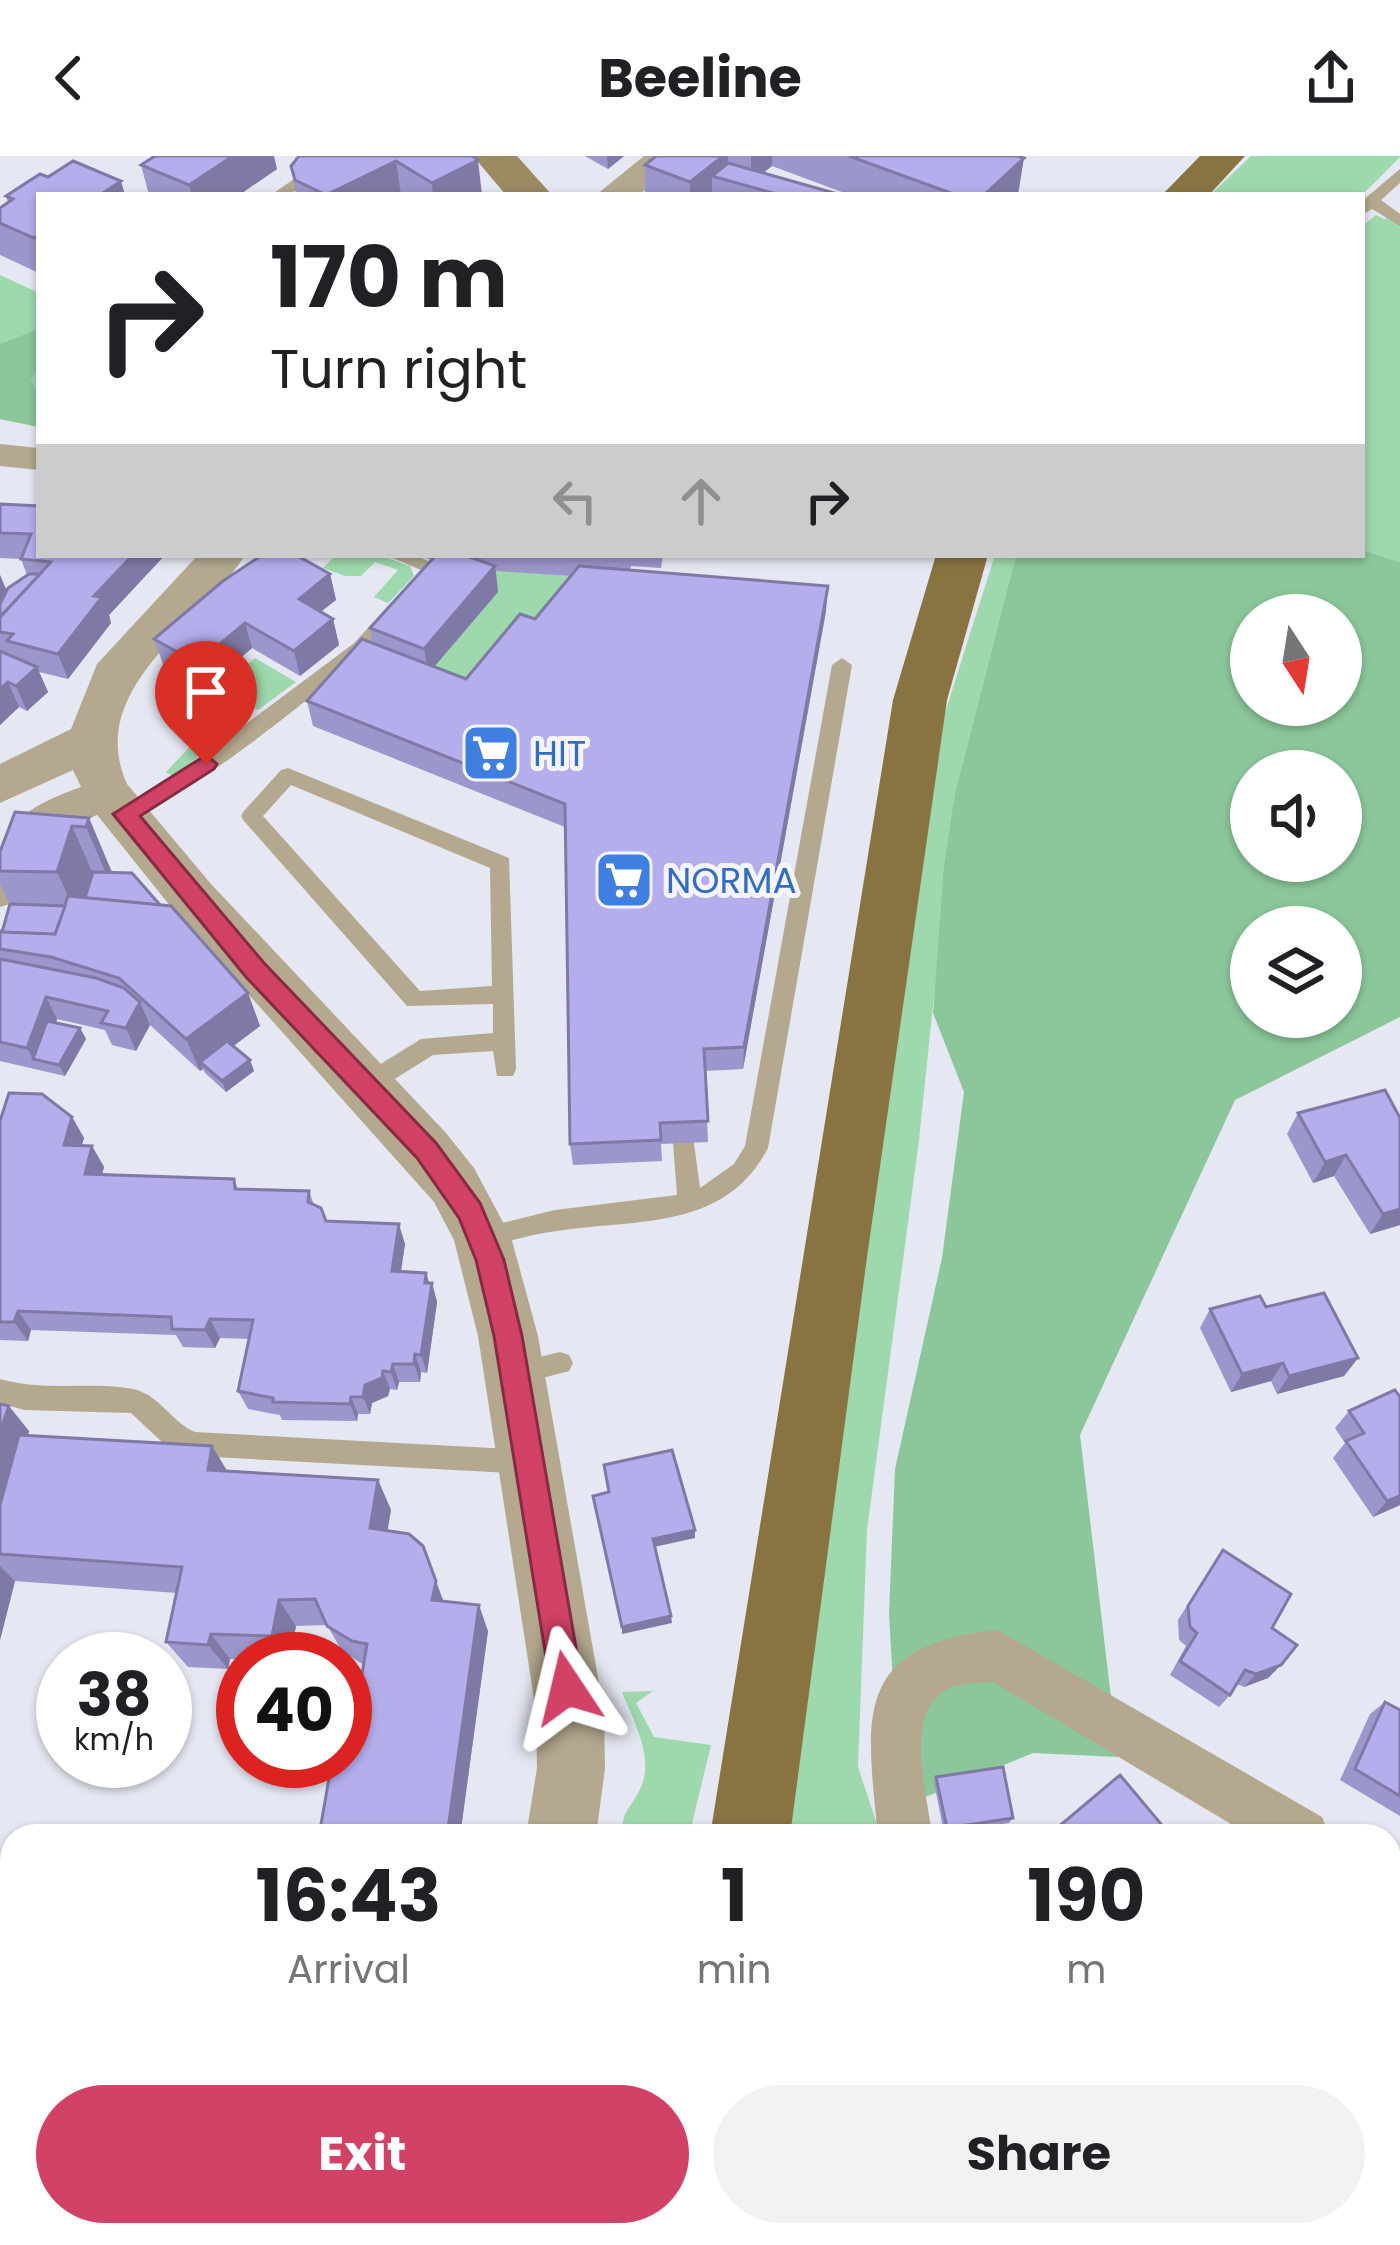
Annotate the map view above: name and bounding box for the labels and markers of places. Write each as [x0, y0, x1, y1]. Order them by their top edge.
pin [155, 641, 257, 764]
supermarket icon: HIT [460, 722, 522, 784]
place label: HIT [533, 728, 586, 779]
supermarket icon: NORMA [593, 849, 655, 911]
place label: NORMA [666, 855, 797, 906]

